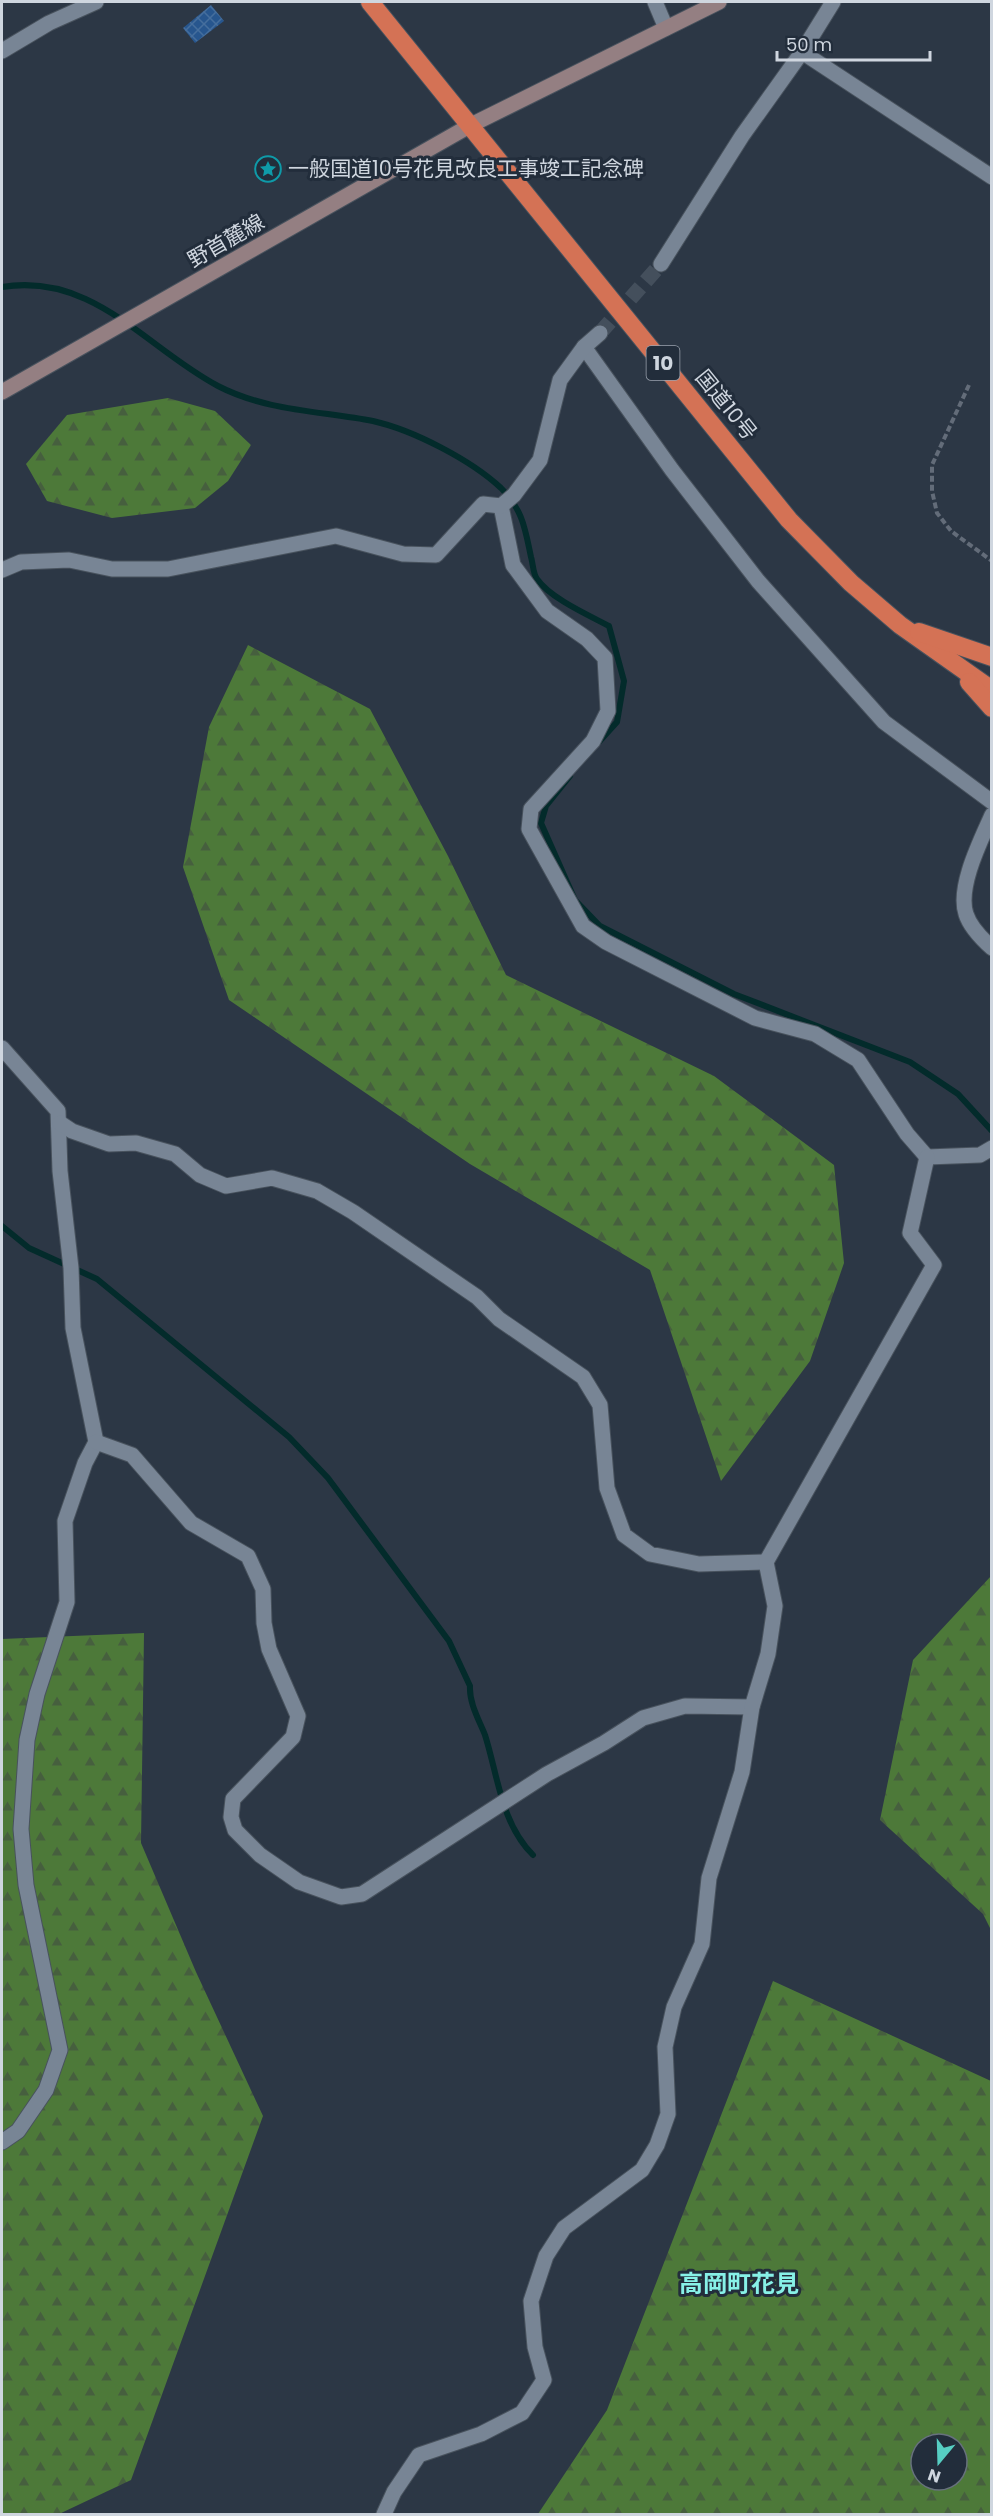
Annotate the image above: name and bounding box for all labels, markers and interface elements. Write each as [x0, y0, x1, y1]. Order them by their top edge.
scale bar [777, 24, 930, 62]
text: 50 m [786, 32, 832, 57]
place icon: 一般国道10号花見改良工事竣工記念碑 [253, 154, 283, 184]
place label: 一般国道10号花見改良工事竣工記念碑 [288, 154, 644, 183]
street label: 野首麓線 [182, 207, 269, 274]
road number: 10 [646, 346, 680, 380]
street label: 国道10号 [689, 363, 764, 446]
district label: 高岡町花見 [679, 2267, 799, 2300]
north arrow [909, 2432, 969, 2492]
text: N [925, 2463, 944, 2489]

